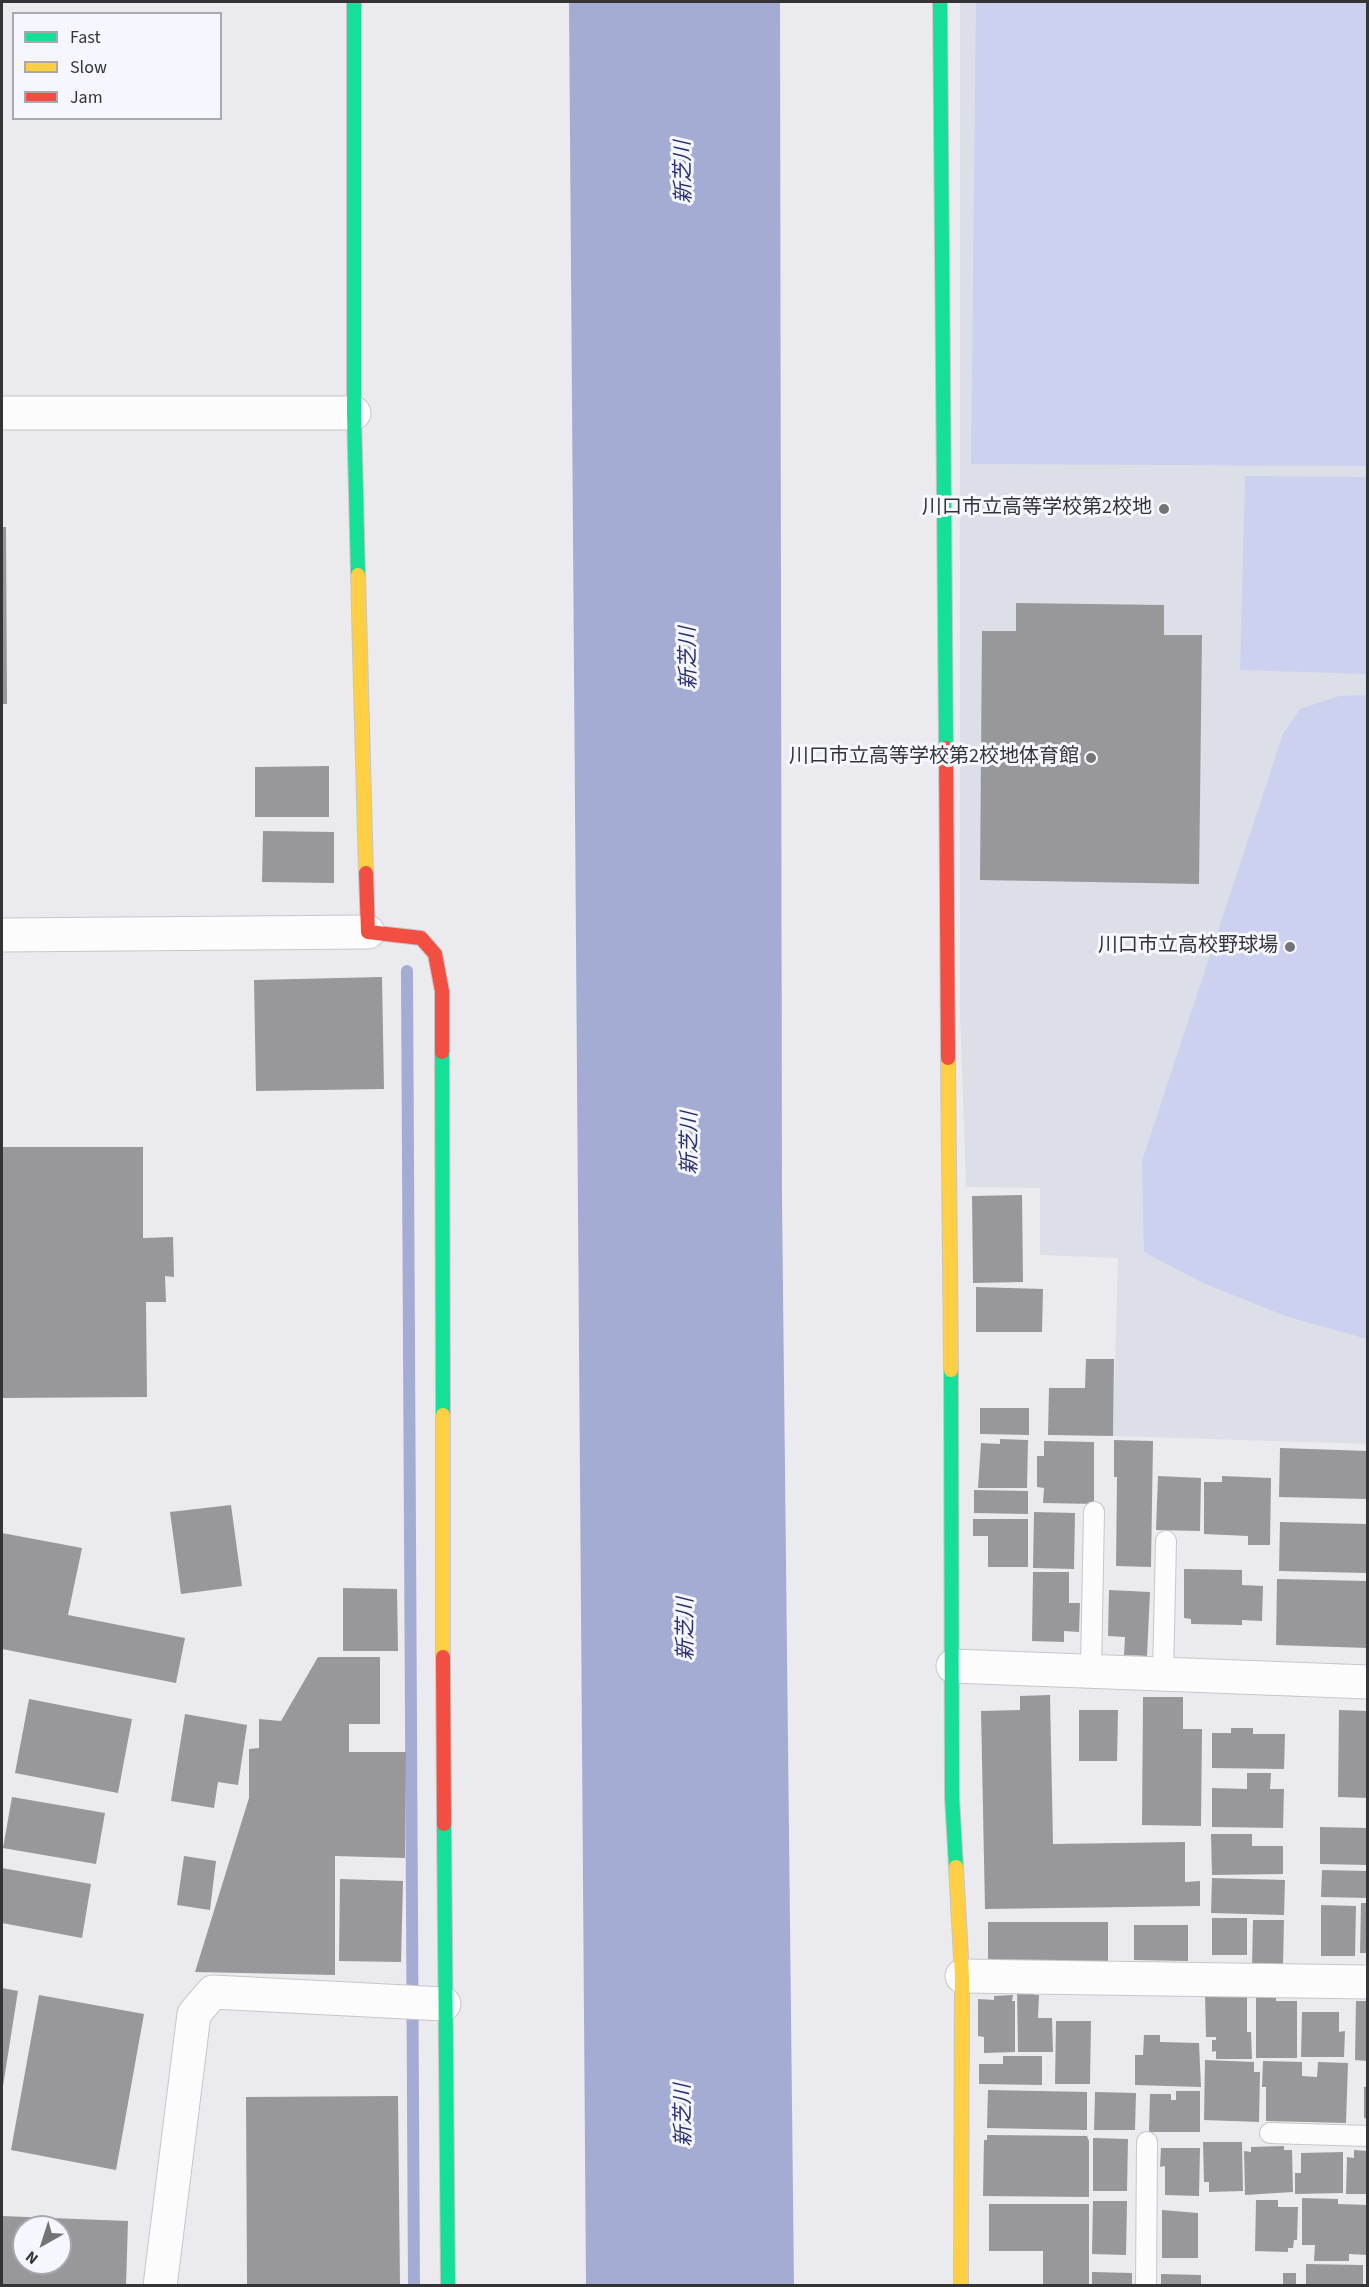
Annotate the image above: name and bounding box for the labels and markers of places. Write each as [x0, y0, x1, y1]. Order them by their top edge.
place label: 川口市立高等学校第2校地 [922, 497, 1152, 521]
marker: 川口市立高等学校第2校地 [1157, 502, 1171, 516]
place label: 川口市立高等学校第2校地体育館 [789, 746, 1079, 770]
marker: 川口市立高等学校第2校地体育館 [1084, 751, 1098, 765]
place label: 川口市立高校野球場 [1098, 935, 1278, 959]
marker: 川口市立高校野球場 [1283, 940, 1297, 954]

